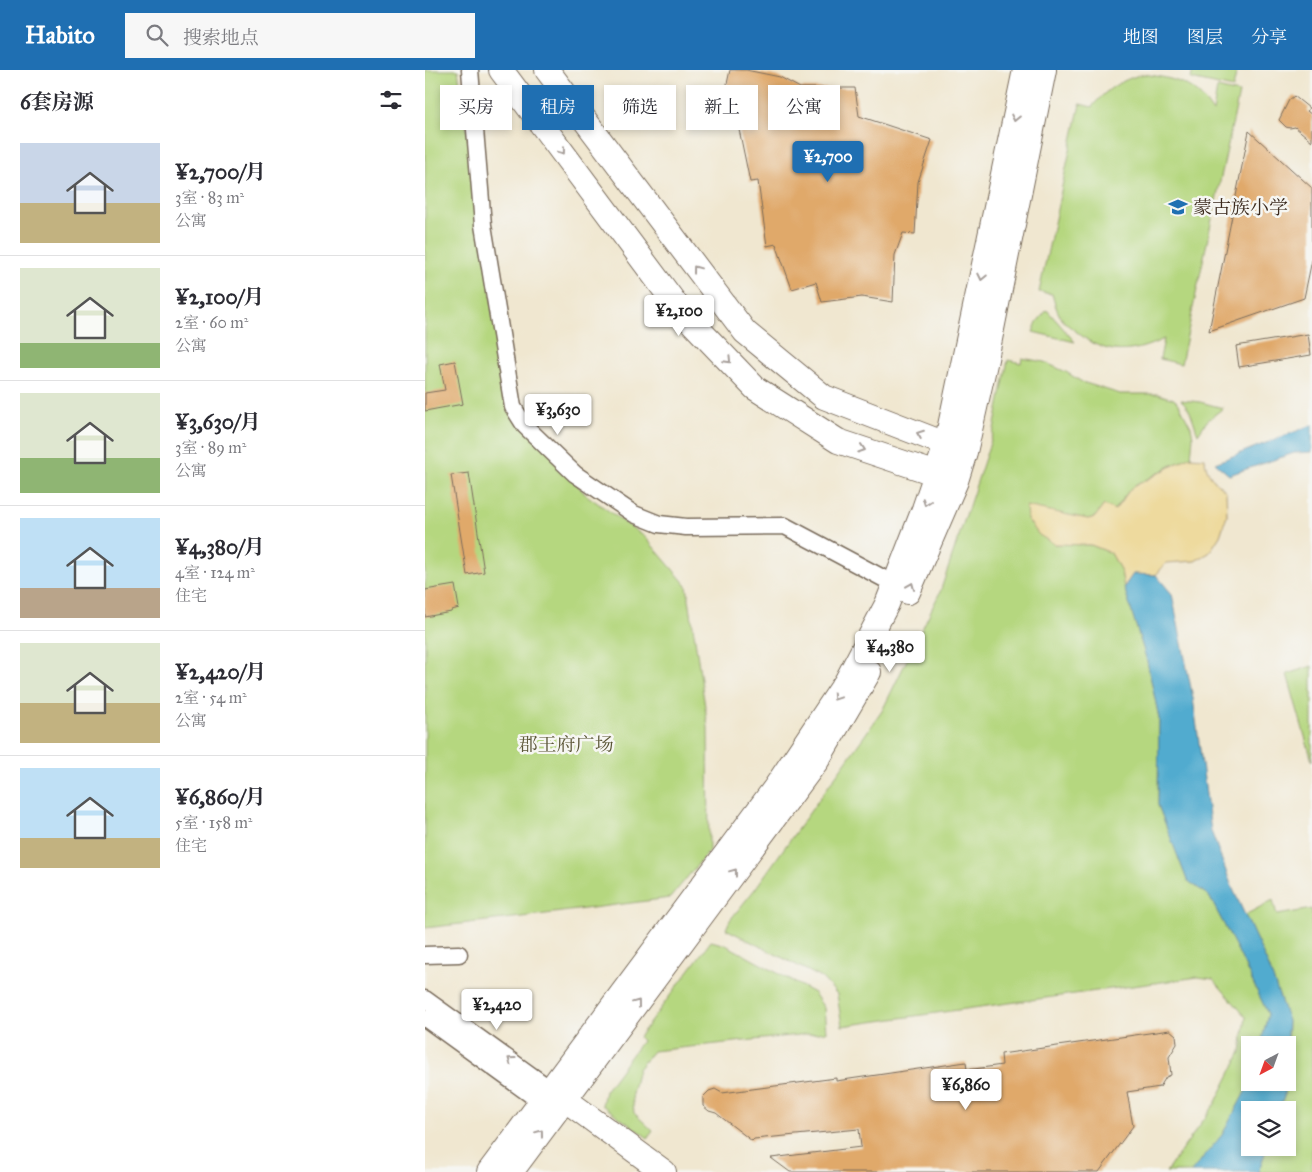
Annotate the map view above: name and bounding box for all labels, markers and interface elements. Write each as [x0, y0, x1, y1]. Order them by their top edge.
search box [125, 13, 475, 58]
text: Habito [25, 20, 95, 50]
icon: search [143, 21, 171, 49]
text: 搜索地点 [183, 26, 259, 49]
text: 地图 [1123, 26, 1159, 48]
text: 图层 [1187, 26, 1223, 48]
text: 分享 [1251, 26, 1287, 48]
chip: 买房 [440, 85, 512, 130]
chip: 租房 [522, 85, 594, 130]
chip: 筛选 [604, 85, 676, 130]
chip: 新上 [686, 85, 758, 130]
chip: 公寓 [768, 85, 840, 130]
icon: filters [377, 86, 405, 114]
text: 6套房源 [20, 89, 94, 115]
one-way arrow [1011, 113, 1021, 122]
pin: ¥2,700 [787, 140, 869, 183]
one-way arrow [556, 145, 565, 155]
text: ¥2,700 [803, 147, 853, 166]
text: ¥2,700/月 [175, 159, 266, 185]
icon: home [60, 163, 120, 223]
text: 3室 · 83 m² [175, 188, 244, 207]
school or university icon: 蒙古族小学 [1167, 196, 1189, 218]
place label: 蒙古族小学 [1193, 196, 1288, 219]
text: 公寓 [175, 211, 207, 230]
one-way arrow [693, 265, 702, 275]
one-way arrow [978, 272, 988, 281]
text: ¥2,100/月 [175, 284, 264, 310]
icon: home [60, 288, 120, 348]
pin: ¥2,100 [638, 294, 720, 337]
text: ¥2,100 [655, 301, 703, 320]
text: 2室 · 60 m² [175, 313, 248, 332]
text: 公寓 [175, 336, 207, 355]
one-way arrow [722, 355, 731, 364]
pin: ¥3,630 [517, 394, 599, 436]
text: ¥3,630 [536, 400, 580, 419]
text: ¥3,630/月 [175, 409, 261, 435]
icon: home [60, 413, 120, 473]
one-way arrow [916, 430, 925, 440]
text: 3室 · 89 m² [175, 438, 246, 457]
one-way arrow [858, 443, 866, 453]
text: 公寓 [175, 461, 207, 480]
one-way arrow [922, 497, 932, 506]
text: ¥4,380/月 [175, 534, 265, 560]
icon: home [60, 538, 120, 598]
text: 4室 · 124 m² [175, 563, 255, 582]
one-way arrow [904, 582, 915, 591]
text: 住宅 [175, 586, 207, 605]
pin: ¥4,380 [849, 630, 931, 673]
text: ¥4,380 [866, 637, 914, 656]
text: ¥2,420/月 [175, 659, 266, 685]
icon: home [60, 663, 120, 723]
text: 2室 · 54 m² [175, 688, 247, 707]
one-way arrow [833, 691, 842, 700]
text: 公寓 [175, 711, 207, 730]
park label: 郡王府广场 [518, 733, 614, 756]
text: ¥6,860/月 [175, 784, 266, 810]
icon: home [60, 788, 120, 848]
text: 5室 · 158 m² [175, 813, 253, 832]
text: 住宅 [175, 836, 207, 855]
one-way arrow [729, 869, 737, 878]
pin: ¥2,420 [456, 988, 538, 1031]
text: ¥2,420 [472, 995, 522, 1014]
one-way arrow [631, 999, 640, 1009]
north arrow [1241, 1036, 1296, 1091]
map controls [1241, 1036, 1296, 1156]
one-way arrow [508, 1058, 517, 1066]
pin: ¥6,860 [925, 1068, 1007, 1111]
text: ¥6,860 [942, 1075, 990, 1094]
button: layers [1241, 1101, 1296, 1156]
one-way arrow [534, 1129, 543, 1139]

